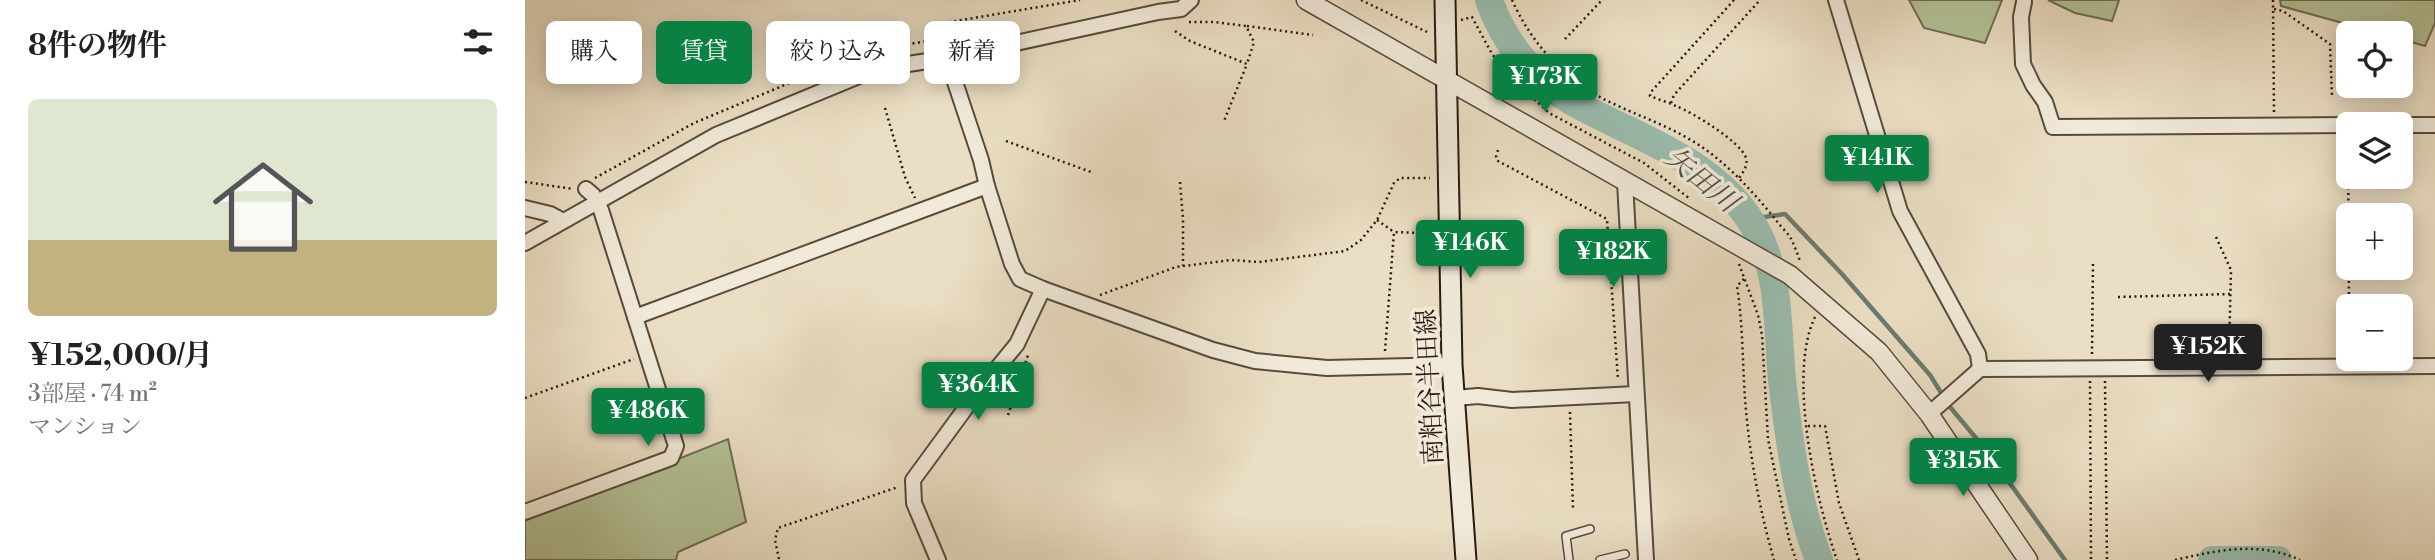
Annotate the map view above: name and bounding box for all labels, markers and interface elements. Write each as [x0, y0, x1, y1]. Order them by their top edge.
chip: 購入 [546, 21, 642, 84]
chip: 賃貸 [656, 21, 752, 84]
chip: 絞り込み [766, 21, 910, 84]
chip: 新着 [924, 21, 1020, 84]
map controls [2336, 21, 2413, 371]
button: locate [2336, 21, 2413, 98]
icon: filters [459, 23, 497, 61]
text: 8件の物件 [28, 27, 167, 65]
pin: ¥173K [1496, 54, 1594, 114]
text: ¥173K [1508, 63, 1582, 91]
button: layers [2336, 112, 2413, 189]
pin: ¥141K [1828, 136, 1926, 195]
water label: 矢田川 [1657, 140, 1747, 222]
icon: home [200, 144, 326, 270]
text: ¥141K [1841, 144, 1913, 172]
button: + [2336, 203, 2413, 280]
pin: ¥146K [1421, 220, 1519, 280]
text: ¥146K [1432, 229, 1508, 257]
pin: ¥182K [1564, 230, 1662, 289]
text: ¥182K [1575, 238, 1651, 266]
button: − [2336, 294, 2413, 371]
street label: 南粕谷半田線 [1410, 308, 1450, 466]
pin: ¥152K [2159, 324, 2257, 384]
text: ¥152K [2170, 333, 2246, 361]
text: ¥152,000/月 [28, 337, 213, 375]
pin: ¥364K [929, 362, 1027, 422]
text: ¥364K [938, 371, 1018, 399]
text: 3部屋 · 74 m² [28, 380, 157, 408]
pin: ¥486K [599, 388, 697, 448]
text: ¥486K [608, 397, 688, 425]
text: マンション [28, 413, 142, 441]
pin: ¥315K [1914, 438, 2012, 498]
text: ¥315K [1926, 447, 2000, 475]

